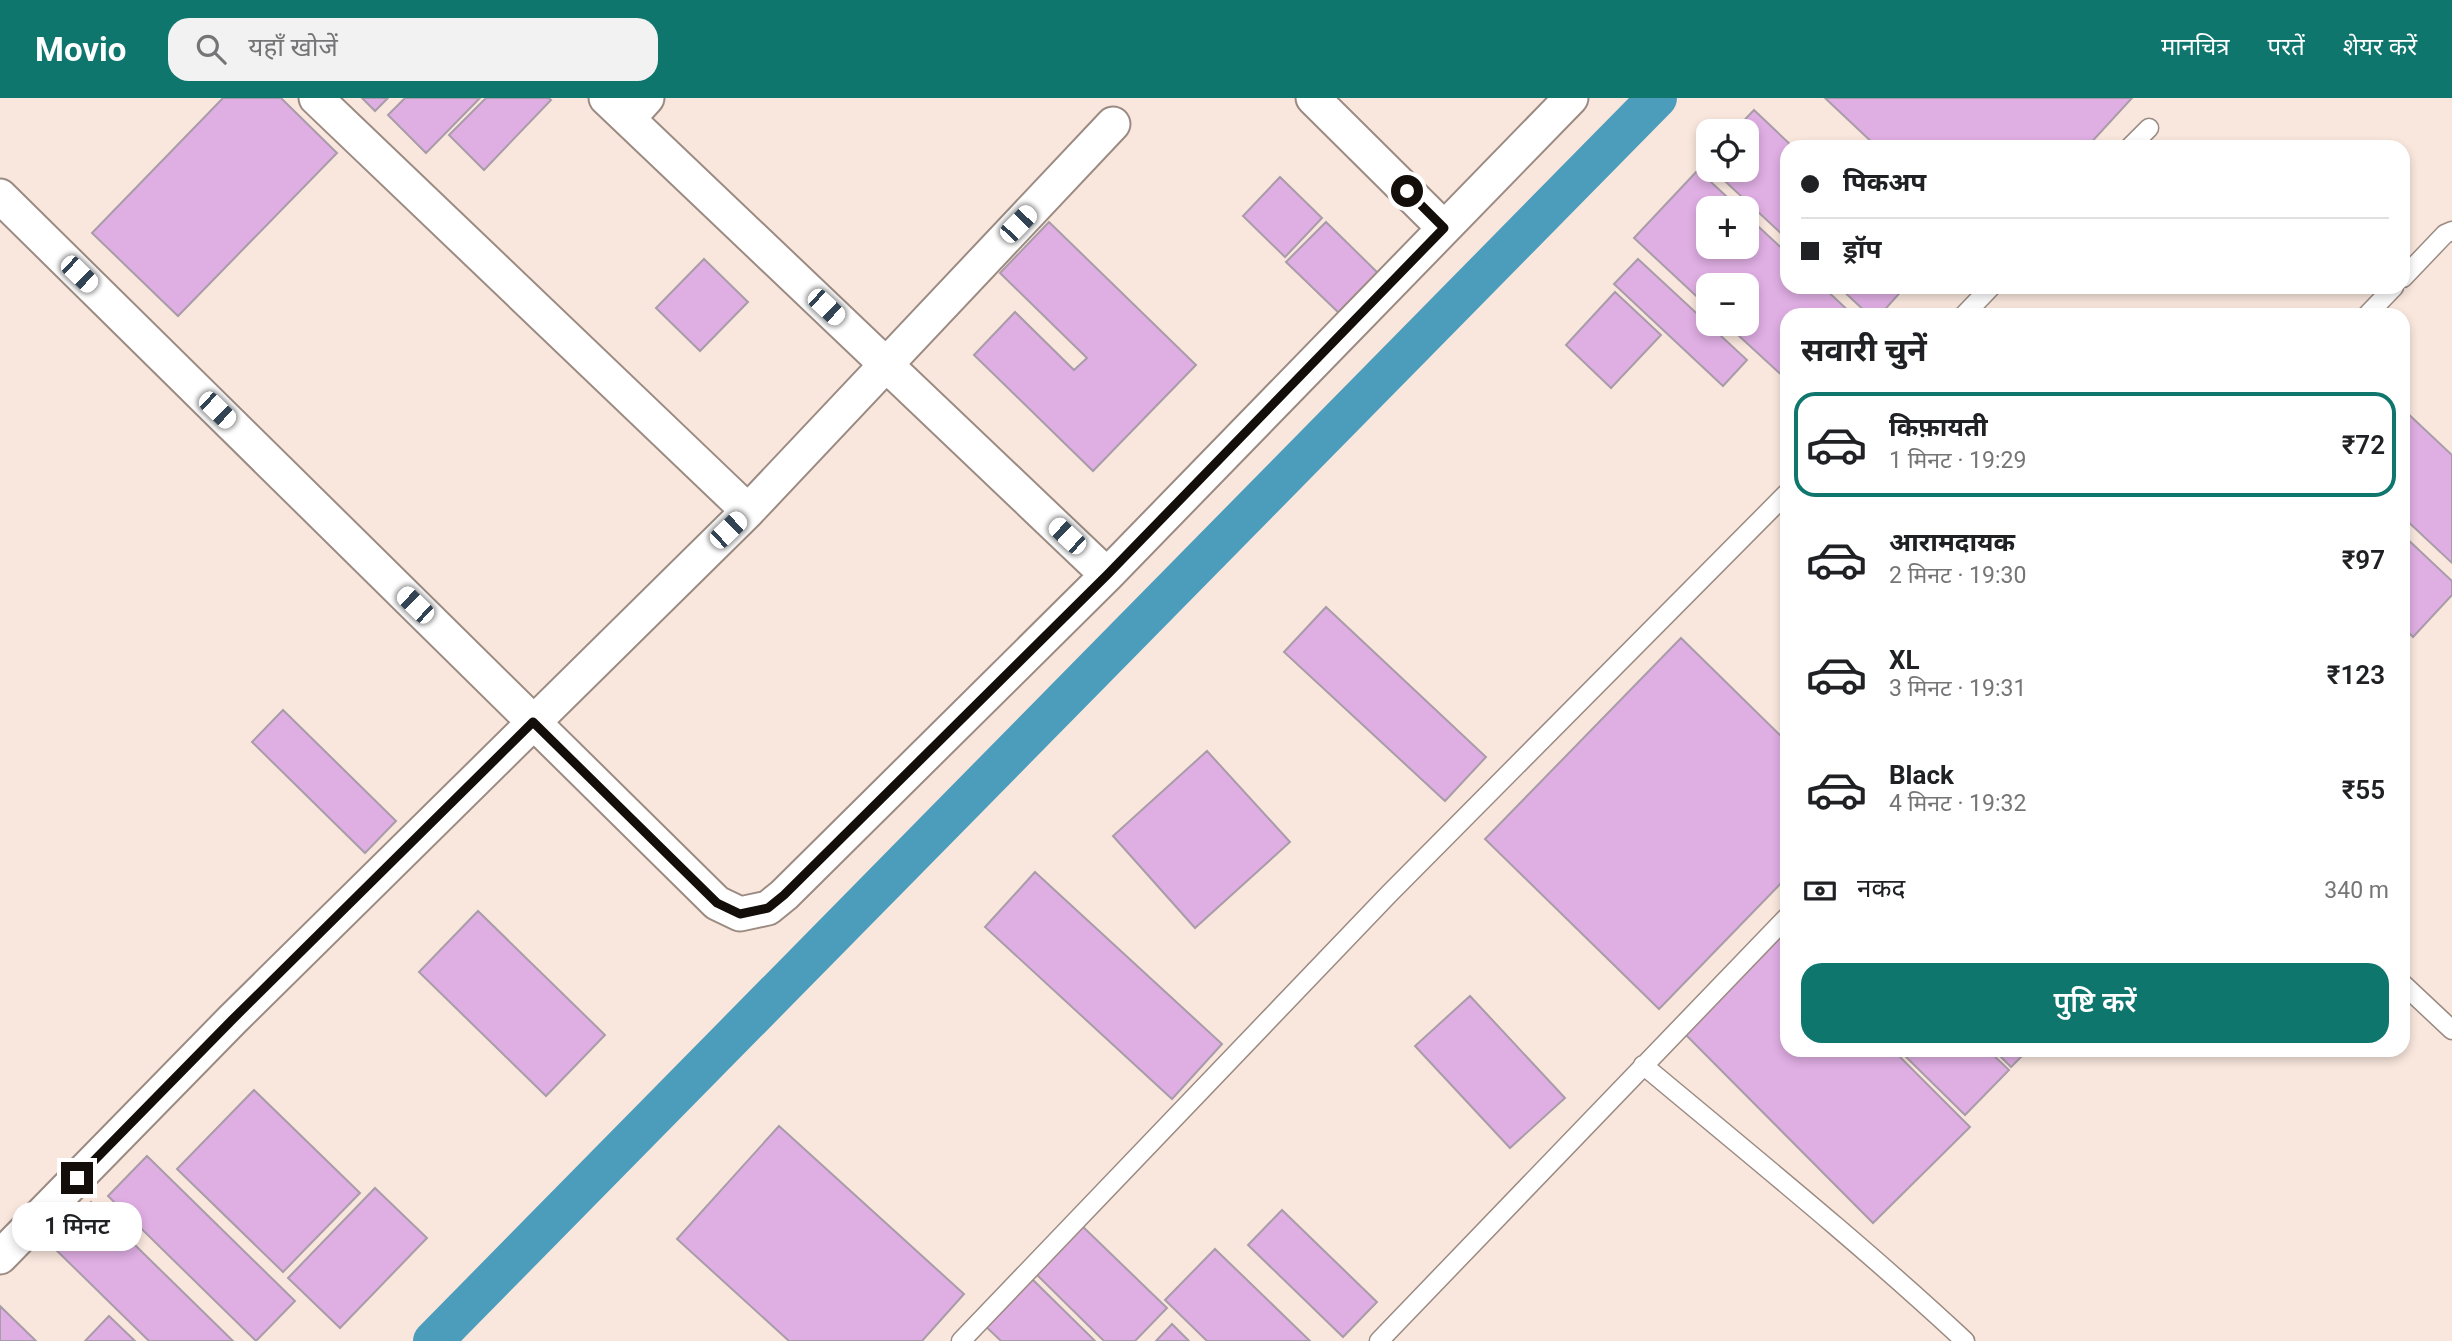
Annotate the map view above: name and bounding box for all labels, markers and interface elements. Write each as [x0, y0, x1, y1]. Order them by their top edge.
search box [168, 18, 658, 81]
text: Movio [35, 30, 126, 69]
icon: search [192, 30, 230, 68]
text: यहाँ खोजें [248, 32, 338, 62]
text: मानचित्र [2161, 33, 2230, 61]
text: परतें [2268, 33, 2305, 61]
text: शेयर करें [2343, 33, 2417, 61]
map controls [1696, 119, 1759, 336]
button: locate [1696, 119, 1759, 182]
text: पिकअप [1843, 167, 1926, 197]
route start [1391, 175, 1423, 207]
button: + [1696, 196, 1759, 259]
car [996, 202, 1041, 246]
text: ड्रॉप [1843, 234, 1881, 264]
car [57, 252, 102, 296]
button: − [1696, 273, 1759, 336]
car [804, 285, 849, 329]
text: सवारी चुनें [1801, 331, 1927, 369]
car [195, 388, 240, 432]
text: किफ़ायती [1889, 412, 1988, 442]
icon: car [1805, 413, 1868, 476]
text: ₹72 [2342, 430, 2385, 460]
text: 1 मिनट · 19:29 [1889, 447, 2026, 474]
car [706, 508, 751, 552]
car [1045, 514, 1090, 558]
text: आरामदायक [1889, 527, 2015, 557]
icon: car [1805, 528, 1868, 591]
text: ₹97 [2342, 545, 2385, 575]
text: 2 मिनट · 19:30 [1889, 562, 2026, 589]
car [393, 583, 438, 627]
icon: car [1805, 643, 1868, 706]
text: XL [1889, 645, 1920, 675]
text: ₹123 [2327, 660, 2385, 690]
text: 3 मिनट · 19:31 [1889, 675, 2026, 702]
icon: car [1805, 758, 1868, 821]
text: Black [1889, 760, 1954, 790]
text: ₹55 [2342, 775, 2385, 805]
text: 4 मिनट · 19:32 [1889, 790, 2026, 817]
icon: cash [1801, 872, 1839, 910]
text: नकद [1857, 873, 1905, 903]
text: 340 m [2324, 877, 2389, 904]
button: पुष्टि करें [1801, 963, 2389, 1043]
route end [61, 1162, 93, 1194]
callout: 1 मिनट [12, 1202, 142, 1252]
text: 1 मिनट [44, 1213, 110, 1240]

